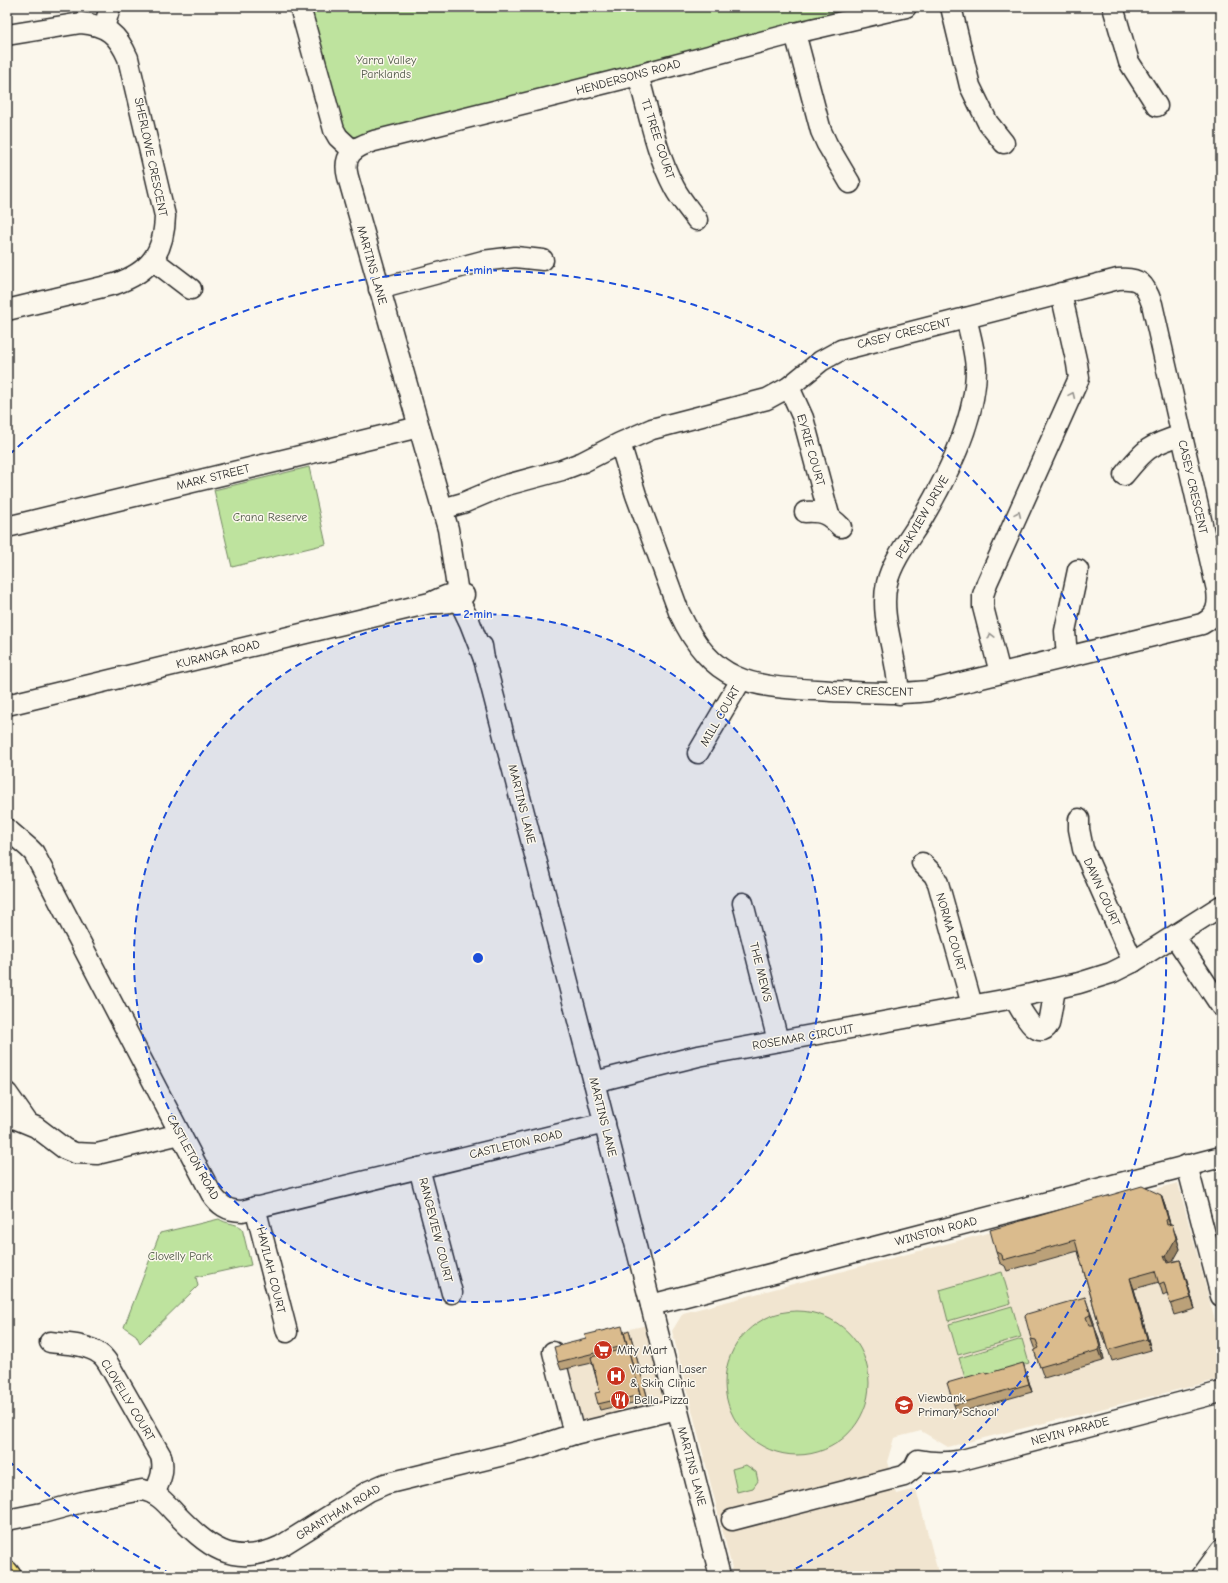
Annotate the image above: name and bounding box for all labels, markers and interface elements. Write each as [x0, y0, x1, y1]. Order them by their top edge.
park label: Yarra Valley Parklands [356, 53, 417, 81]
street label: HENDERSONS ROAD [574, 56, 682, 98]
street label: SHERLOWE CRESCENT [132, 96, 171, 219]
street label: TI TREE COURT [638, 97, 678, 182]
street label: MARTINS LANE [354, 224, 390, 306]
text: 4 min [464, 263, 492, 277]
street label: CASEY CRESCENT [855, 314, 953, 351]
one-way arrow [1067, 392, 1075, 400]
street label: EYRIE COURT [794, 412, 828, 488]
street label: CASEY CRESCENT [1175, 438, 1211, 536]
street label: MARK STREET [175, 461, 252, 493]
street label: PEAKVIEW DRIVE [893, 473, 951, 561]
park label: Crana Reserve [233, 510, 307, 524]
one-way arrow [1013, 510, 1021, 518]
text: 2 min [463, 607, 493, 621]
one-way arrow [987, 632, 995, 639]
street label: KURANGA ROAD [175, 637, 261, 671]
street label: MILL COURT [697, 683, 743, 749]
street label: CASEY CRESCENT [817, 683, 914, 699]
street label: MARTINS LANE [505, 763, 539, 845]
street label: DAWN COURT [1081, 856, 1124, 929]
street label: NORMA COURT [933, 891, 969, 973]
street label: THE MEWS [747, 941, 775, 1003]
centre of rings [471, 951, 485, 965]
street label: ROSEMAR CIRCUIT [751, 1021, 856, 1053]
street label: MARTINS LANE [586, 1076, 620, 1158]
street label: CASTLETON ROAD [164, 1112, 222, 1202]
street label: CASTLETON ROAD [468, 1126, 564, 1162]
street label: RANGEVIEW COURT [416, 1176, 456, 1285]
street label: WINSTON ROAD [894, 1213, 978, 1249]
street label: HAVILAH COURT [253, 1225, 289, 1315]
park label: Clovelly Park [148, 1249, 212, 1263]
supermarket icon: Mity Mart [592, 1339, 614, 1361]
place label: Mity Mart [617, 1343, 668, 1357]
street label: CLOVELLY COURT [98, 1356, 158, 1444]
place label: Victorian Laser & Skin Clinic [630, 1362, 707, 1390]
hospital icon: Victorian Laser & Skin Clinic [605, 1365, 627, 1387]
restaurant icon: Bella Pizza [609, 1389, 631, 1411]
place label: Viewbank Primary School [918, 1391, 997, 1419]
place label: Bella Pizza [634, 1393, 689, 1407]
school or university icon: Viewbank Primary School [893, 1394, 915, 1416]
street label: NEVIN PARADE [1029, 1414, 1111, 1448]
street label: MARTINS LANE [675, 1425, 709, 1507]
street label: GRANTHAM ROAD [293, 1481, 383, 1543]

